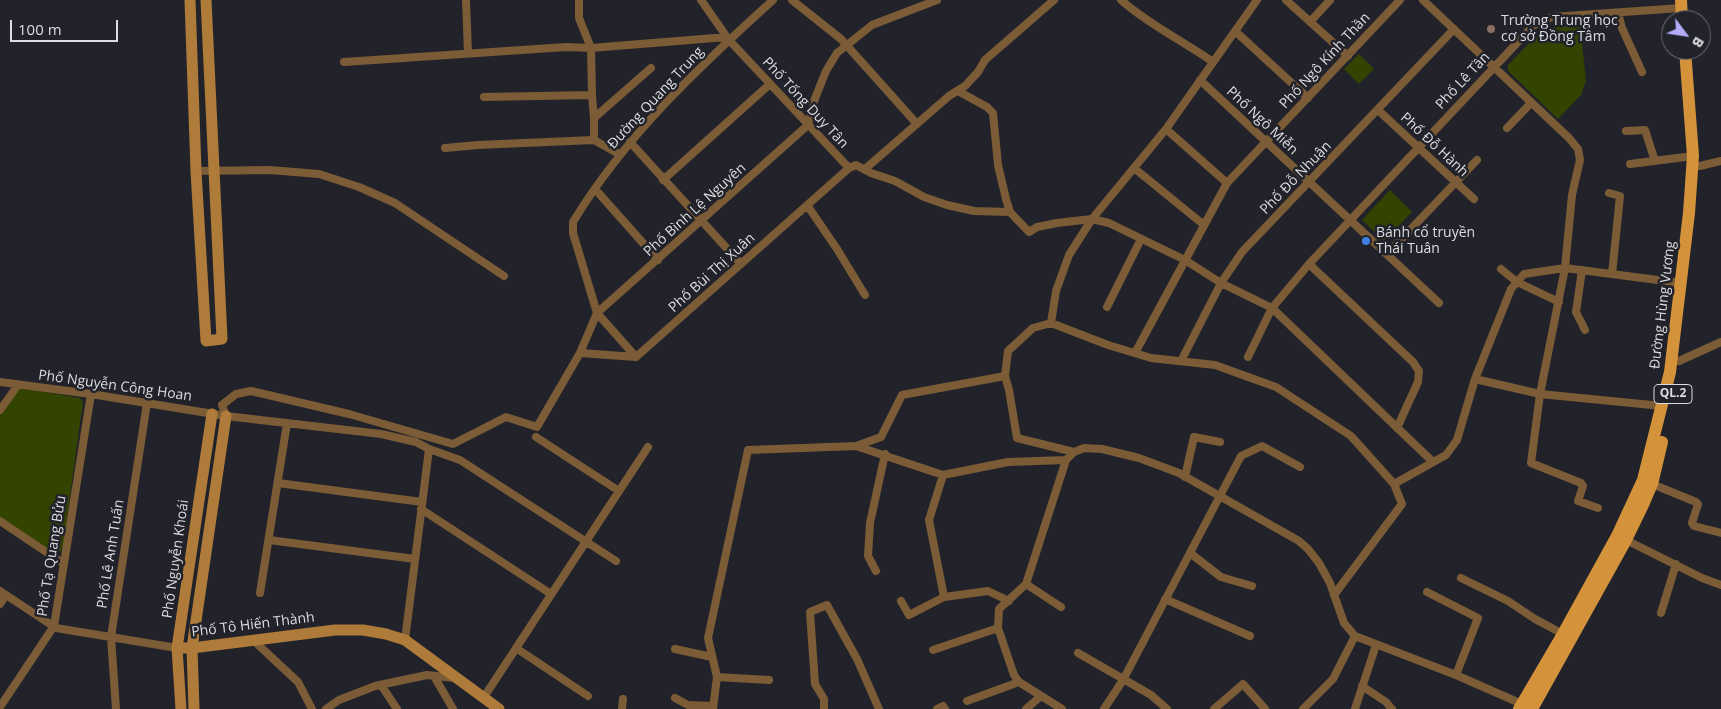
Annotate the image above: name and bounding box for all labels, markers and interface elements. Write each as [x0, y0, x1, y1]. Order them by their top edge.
scale bar [12, 10, 120, 42]
street label: Phố Ngô Kính Thần [1276, 10, 1374, 112]
north arrow [1661, 10, 1711, 60]
place label: Trường Trung học cơ sở Đồng Tâm [1501, 13, 1618, 46]
text: 100 m [18, 19, 62, 39]
marker: Trường Trung học cơ sở Đồng Tâm [1485, 23, 1497, 35]
text: B [1688, 34, 1709, 51]
street label: Đường Quang Trung [604, 44, 708, 152]
street label: Phố Lê Tần [1432, 49, 1494, 113]
street label: Phố Tống Duy Tân [758, 54, 852, 152]
street label: Phố Ngô Miễn [1223, 84, 1301, 158]
street label: Phố Đỗ Hành [1397, 109, 1471, 181]
street label: Phố Đỗ Nhuận [1257, 138, 1335, 218]
street label: Phố Bình Lệ Nguyên [641, 160, 749, 260]
place label: Bánh cổ truyền Thái Tuân [1376, 225, 1475, 258]
street label: Phố Bùi Thị Xuân [665, 230, 759, 316]
marker: Bánh cổ truyền Thái Tuân [1360, 235, 1372, 247]
street label: Đường Hùng Vương [1647, 240, 1679, 370]
street label: Phố Nguyễn Công Hoan [37, 367, 193, 405]
road number: QL.2 [1654, 384, 1692, 404]
street label: Phố Tạ Quang Bửu [34, 494, 70, 618]
street label: Phố Lê Anh Tuấn [94, 498, 128, 610]
street label: Phố Nguyễn Khoái [159, 499, 193, 619]
street label: Phố Tô Hiến Thành [190, 609, 316, 641]

